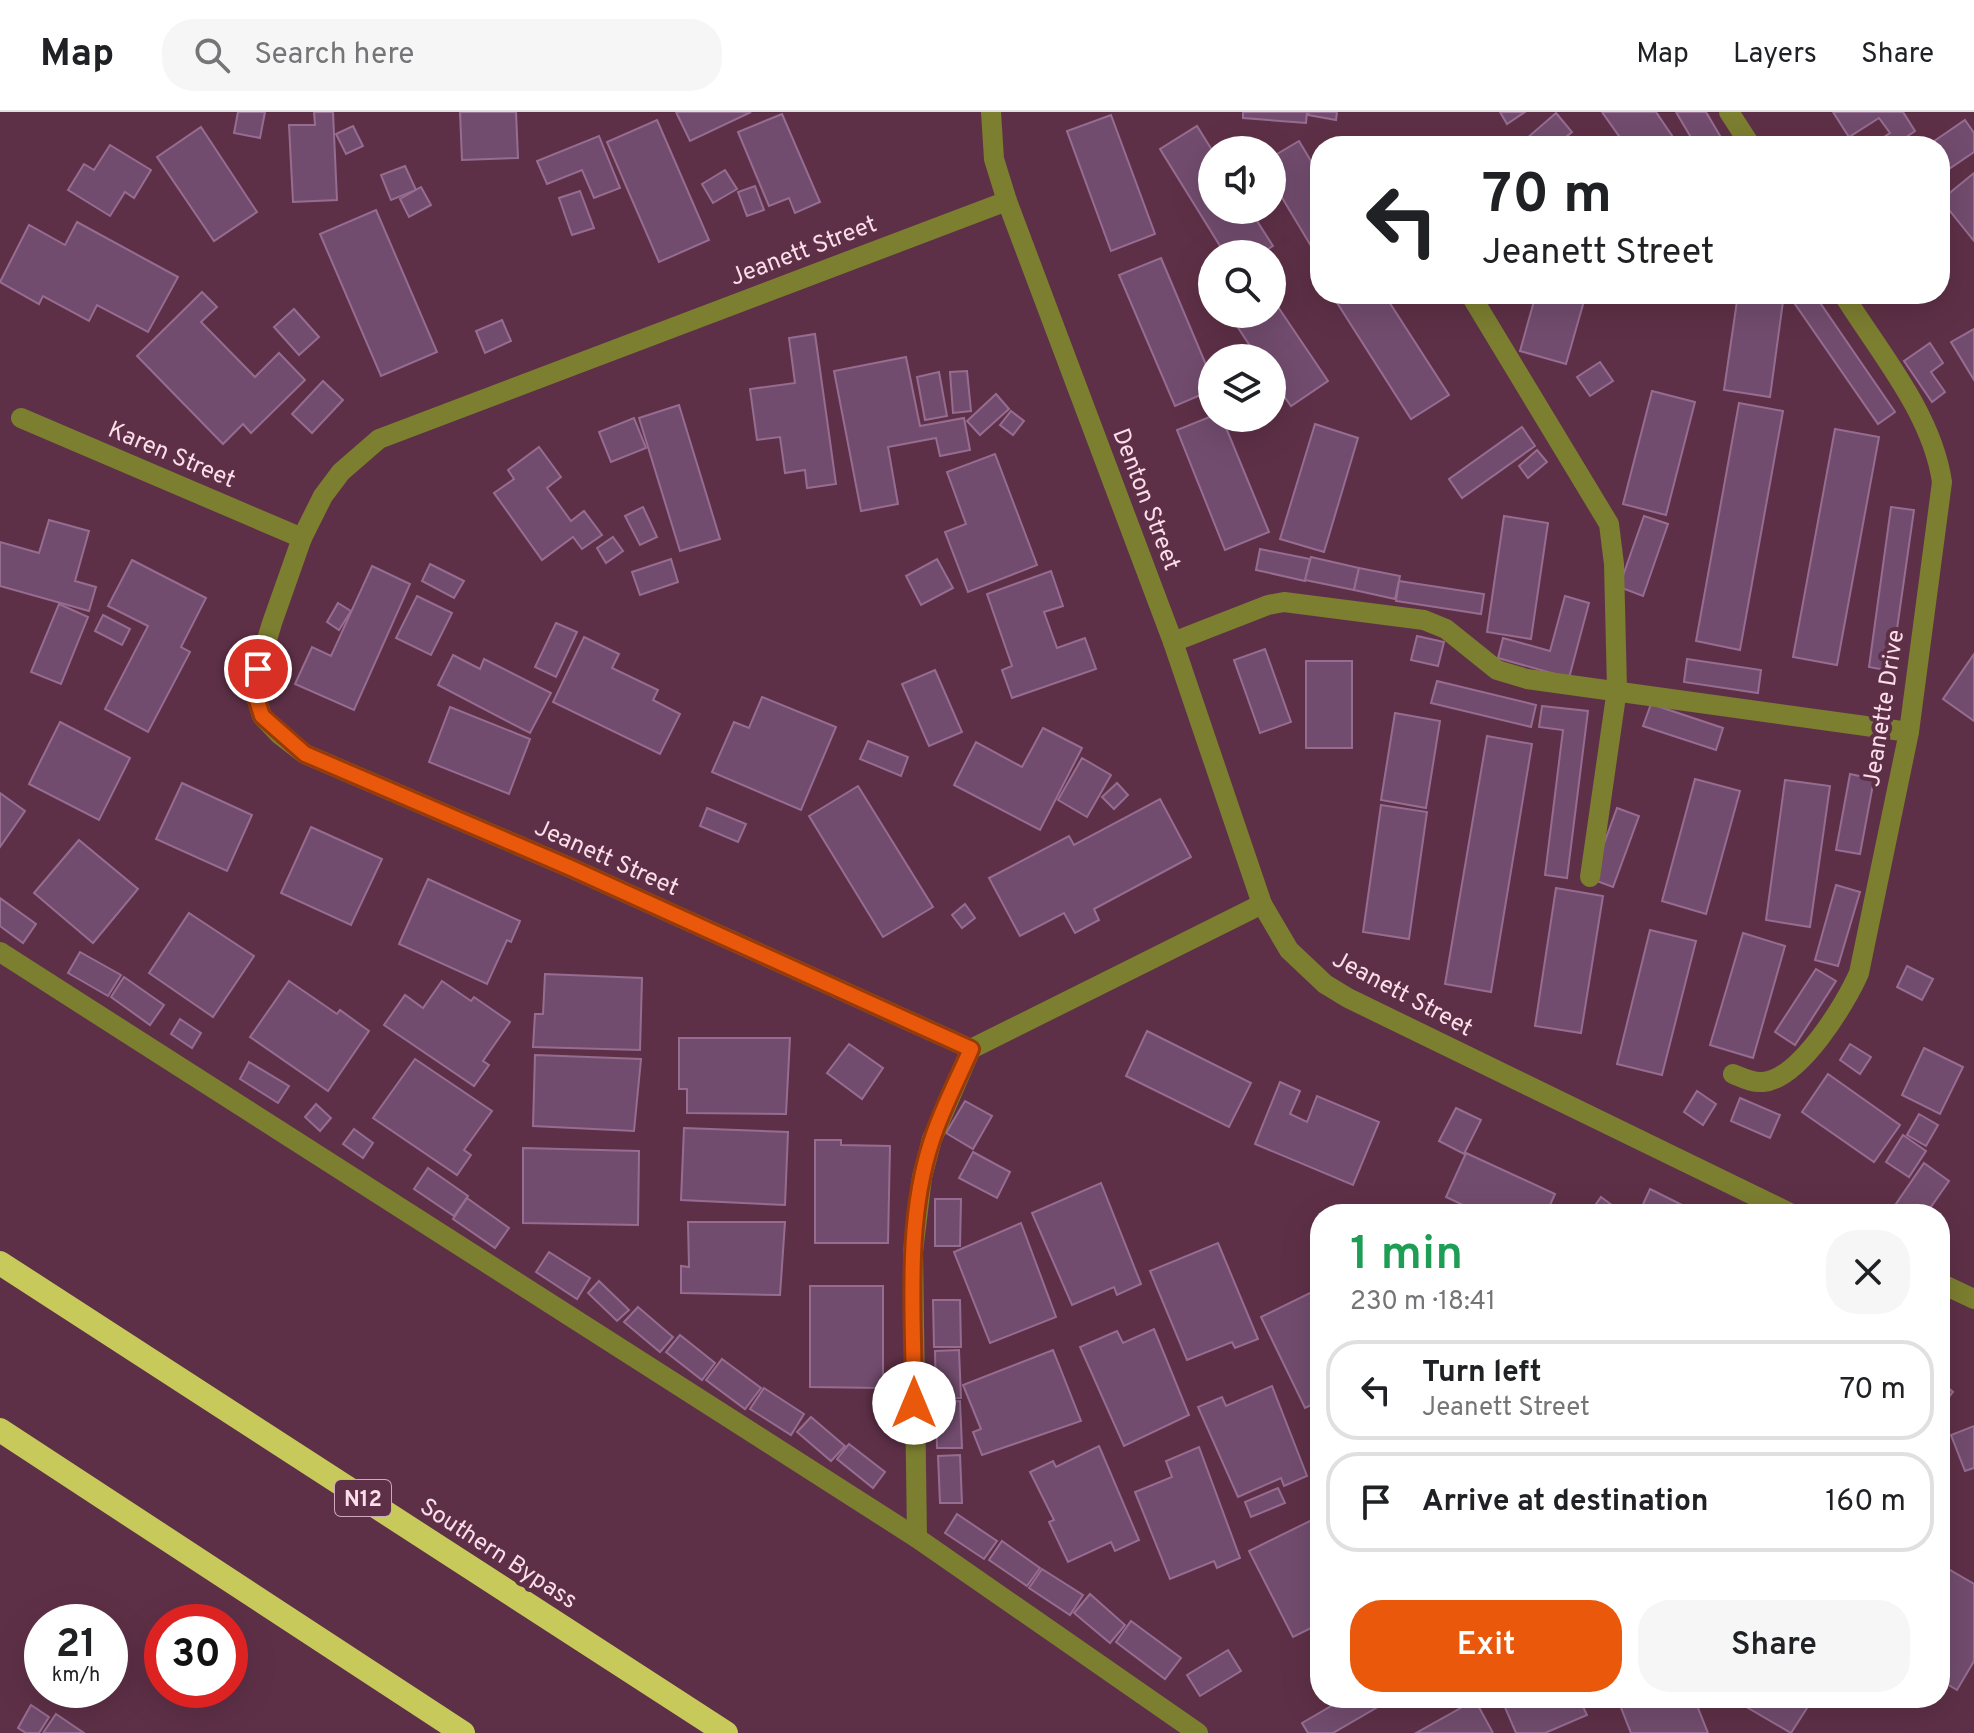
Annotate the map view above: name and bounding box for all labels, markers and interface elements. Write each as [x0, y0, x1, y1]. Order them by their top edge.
search box [162, 19, 722, 91]
text: Map [40, 31, 114, 80]
icon: search [190, 33, 234, 77]
text: Search here [254, 37, 414, 74]
text: Map [1636, 37, 1689, 73]
text: Layers [1733, 37, 1817, 73]
text: Share [1861, 37, 1934, 73]
map controls [1198, 136, 1286, 432]
button: sound [1198, 136, 1286, 224]
text: 70 m [1482, 162, 1612, 232]
icon: left [1350, 168, 1454, 272]
street label: Jeanett Street [726, 210, 881, 294]
text: Jeanett Street [1482, 231, 1714, 277]
button: search [1198, 240, 1286, 328]
button: layers [1198, 344, 1286, 432]
street label: Karen Street [103, 416, 239, 496]
street label: Denton Street [1104, 424, 1186, 575]
street label: Jeanette Drive [1858, 628, 1912, 789]
pin [224, 635, 292, 703]
icon: arrive [236, 647, 280, 691]
street label: Jeanett Street [529, 814, 683, 904]
street label: Jeanett Street [1327, 945, 1477, 1044]
text: 1 min [1350, 1226, 1463, 1286]
button: close [1826, 1230, 1910, 1314]
text: 230 m · 18:41 [1350, 1286, 1496, 1319]
text: Turn left [1422, 1355, 1542, 1392]
position arrow [872, 1361, 956, 1445]
icon: left [1354, 1368, 1398, 1412]
text: 70 m [1840, 1372, 1906, 1409]
text: Jeanett Street [1422, 1392, 1590, 1425]
road number: N12 [335, 1480, 391, 1516]
icon: arrive [1354, 1480, 1398, 1524]
text: Arrive at destination [1422, 1484, 1708, 1521]
text: 160 m [1825, 1484, 1906, 1521]
street label: Southern Bypass [413, 1493, 582, 1617]
button: Exit [1350, 1600, 1622, 1692]
button: Share [1638, 1600, 1910, 1692]
speed limit sign: 30 [144, 1604, 248, 1708]
text: 21 [56, 1621, 96, 1671]
text: km/h [52, 1663, 100, 1689]

